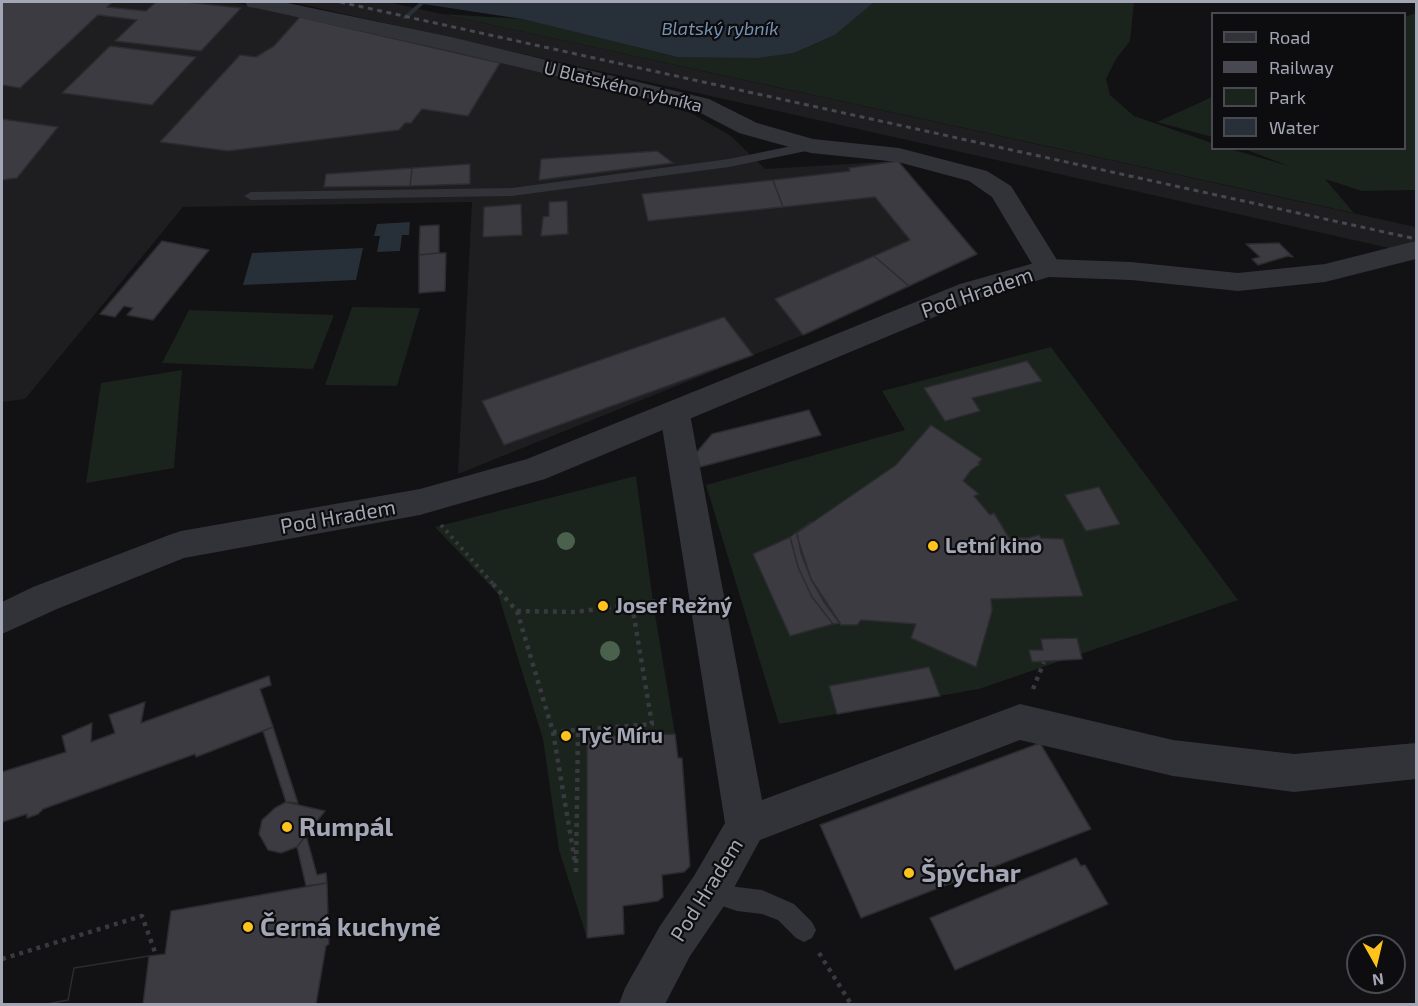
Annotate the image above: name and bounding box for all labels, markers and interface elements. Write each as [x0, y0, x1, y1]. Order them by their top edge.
legend [1211, 12, 1406, 150]
water label: Blatský rybník [661, 18, 779, 40]
text: Road [1269, 26, 1310, 48]
text: Railway [1269, 56, 1334, 78]
street label: U Blatského rybníka [541, 57, 705, 117]
text: Park [1269, 86, 1306, 108]
text: Water [1269, 116, 1319, 138]
street label: Pod Hradem [918, 262, 1036, 324]
street label: Pod Hradem [278, 494, 398, 540]
place label: Letní kino [945, 533, 1042, 559]
marker: Letní kino [926, 539, 940, 553]
place label: Josef Režný [615, 593, 732, 619]
marker: Josef Režný [596, 599, 610, 613]
place label: Tyč Míru [578, 723, 663, 749]
marker: Tyč Míru [559, 729, 573, 743]
place label: Rumpál [299, 811, 393, 843]
marker: Rumpál [280, 820, 294, 834]
street label: Pod Hradem [665, 834, 749, 946]
place label: Špýchar [921, 857, 1021, 889]
marker: Špýchar [902, 866, 916, 880]
place label: Černá kuchyně [260, 911, 441, 943]
marker: Černá kuchyně [241, 920, 255, 934]
north arrow [1346, 934, 1406, 994]
text: N [1371, 970, 1385, 991]

